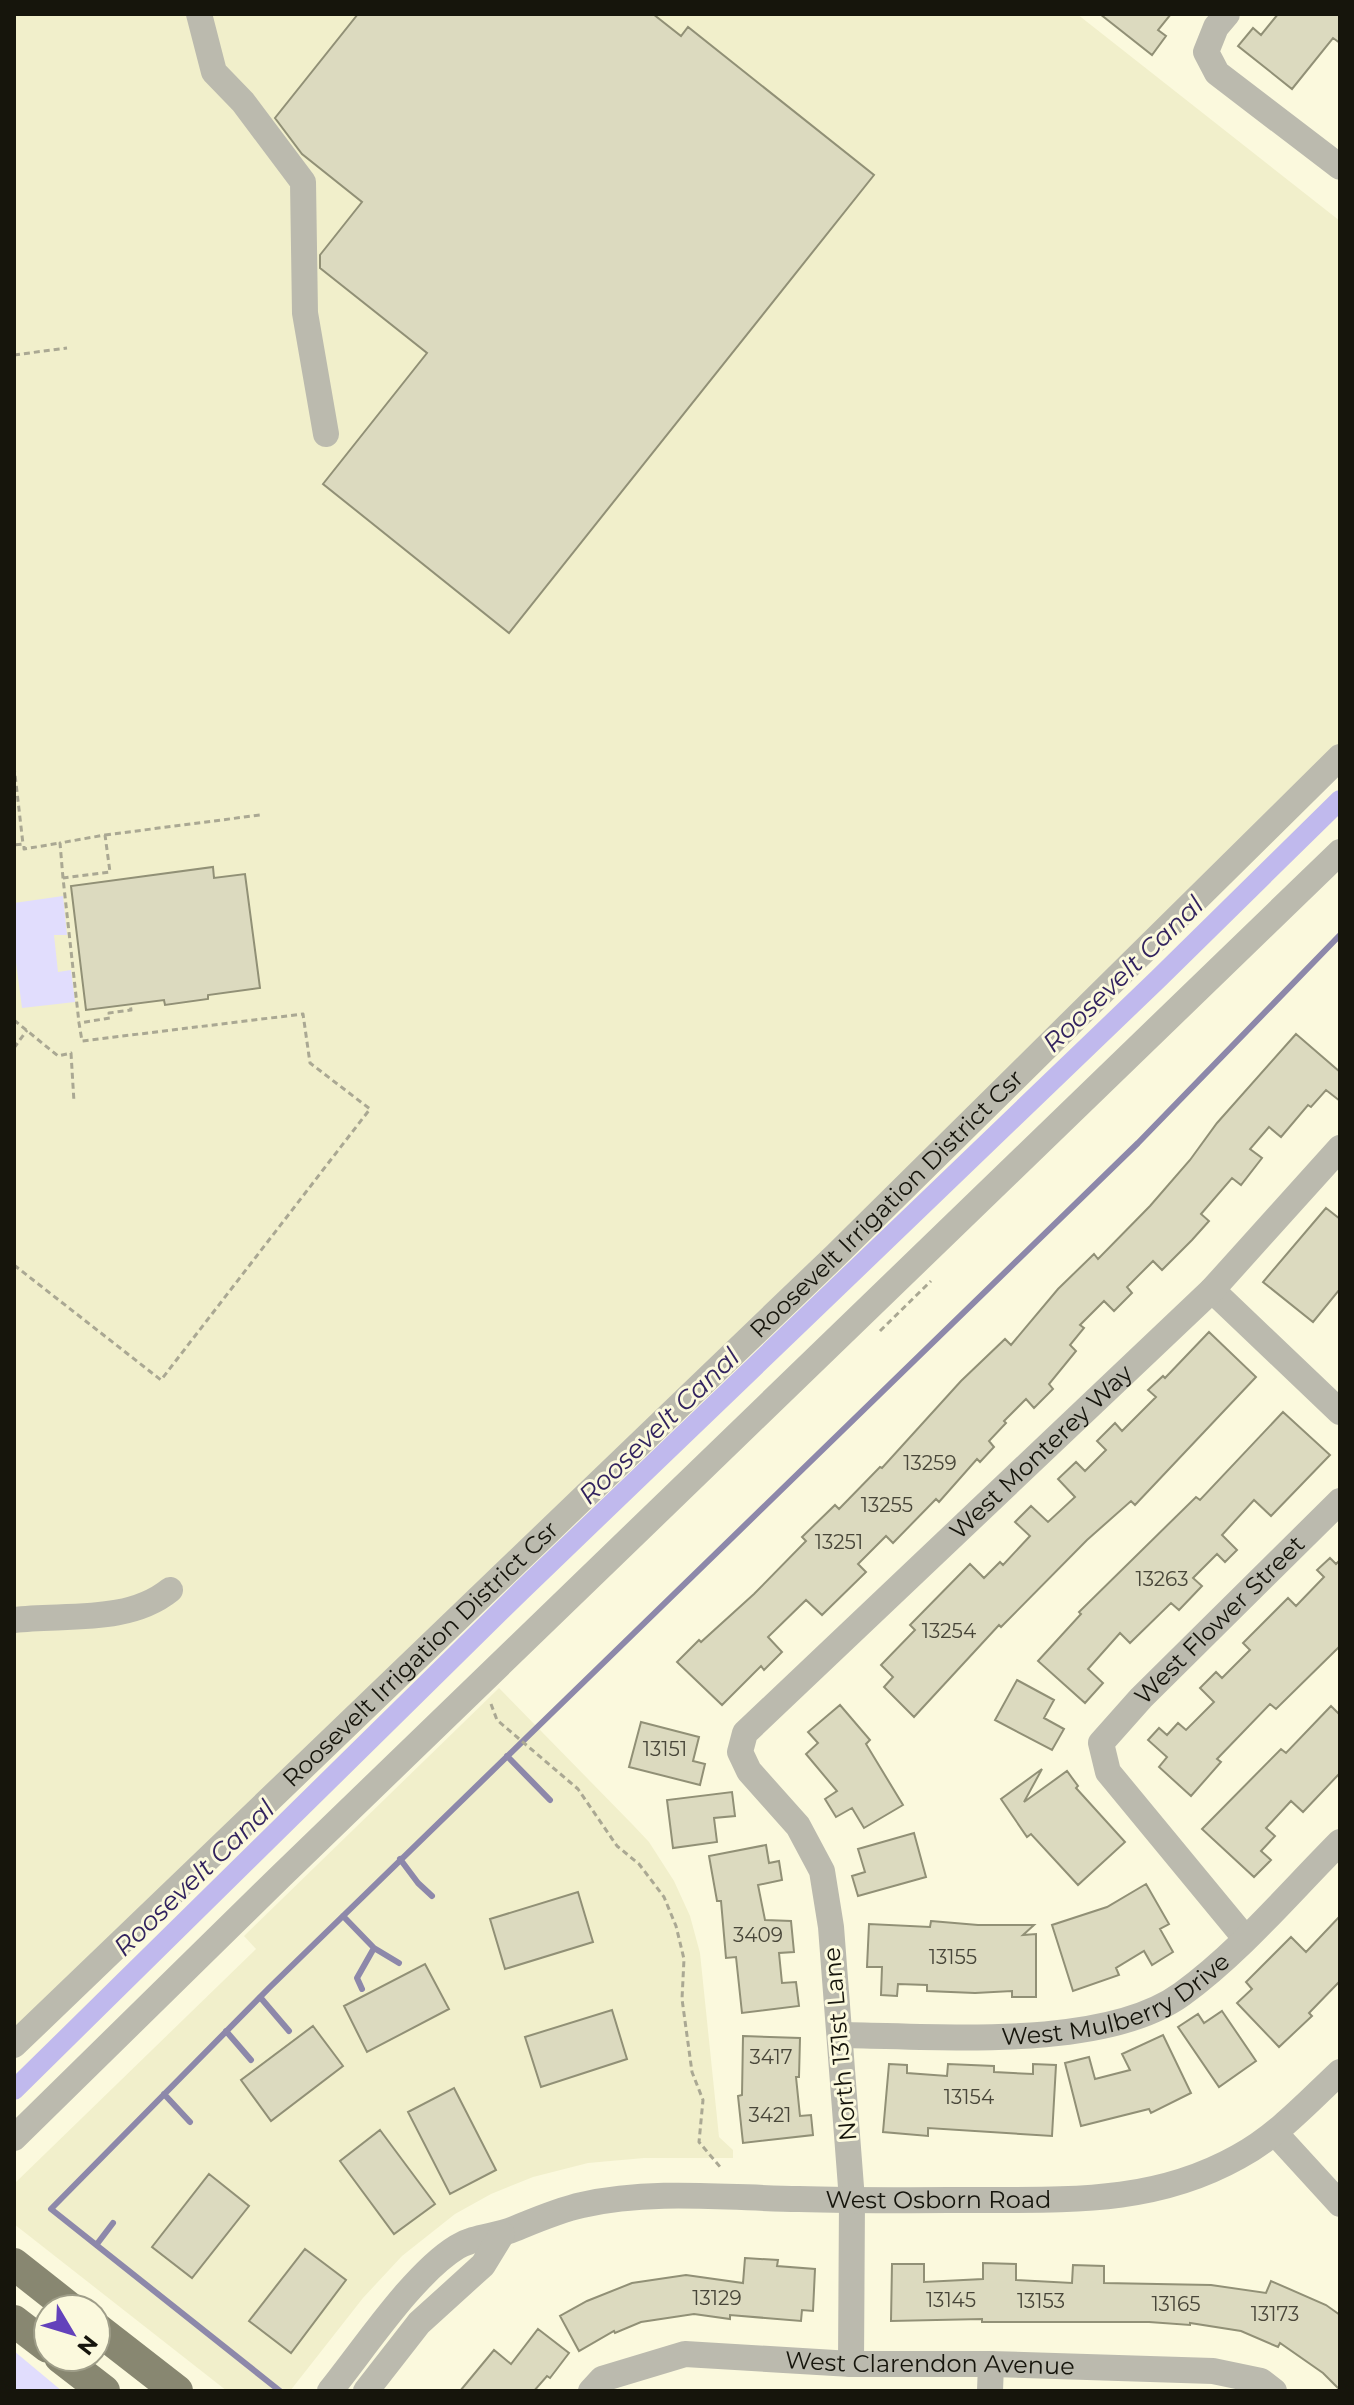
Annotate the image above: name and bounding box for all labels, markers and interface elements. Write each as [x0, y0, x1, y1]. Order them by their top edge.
water label: Roosevelt Canal [1036, 889, 1210, 1059]
street label: Roosevelt Irrigation District Csr [744, 1063, 1029, 1344]
water label: Roosevelt Canal [572, 1341, 746, 1511]
street label: West Monterey Way [943, 1358, 1138, 1545]
house number: 13259 [903, 1451, 957, 1475]
house number: 13255 [861, 1493, 913, 1517]
street label: Roosevelt Irrigation District Csr [276, 1515, 564, 1793]
street label: West Flower Street [1128, 1529, 1311, 1710]
house number: 13251 [815, 1530, 863, 1554]
house number: 13263 [1135, 1567, 1189, 1591]
house number: 13254 [922, 1619, 976, 1643]
house number: 13151 [643, 1737, 687, 1761]
water label: Roosevelt Canal [107, 1793, 281, 1963]
house number: 3409 [733, 1923, 783, 1947]
house number: 13155 [929, 1945, 977, 1969]
street label: North 131st Lane [817, 1946, 862, 2142]
street label: West Mulberry Drive [1001, 1947, 1235, 2051]
house number: 3417 [750, 2045, 793, 2069]
house number: 13154 [944, 2085, 994, 2109]
house number: 3421 [748, 2103, 792, 2127]
street label: West Osborn Road [825, 2185, 1052, 2214]
house number: 13129 [692, 2286, 742, 2310]
house number: 13145 [926, 2288, 976, 2312]
house number: 13153 [1017, 2289, 1065, 2313]
house number: 13165 [1151, 2292, 1201, 2316]
north arrow [32, 2293, 112, 2373]
house number: 13173 [1251, 2302, 1299, 2326]
text: N [71, 2330, 103, 2360]
street label: West Clarendon Avenue [784, 2345, 1075, 2381]

